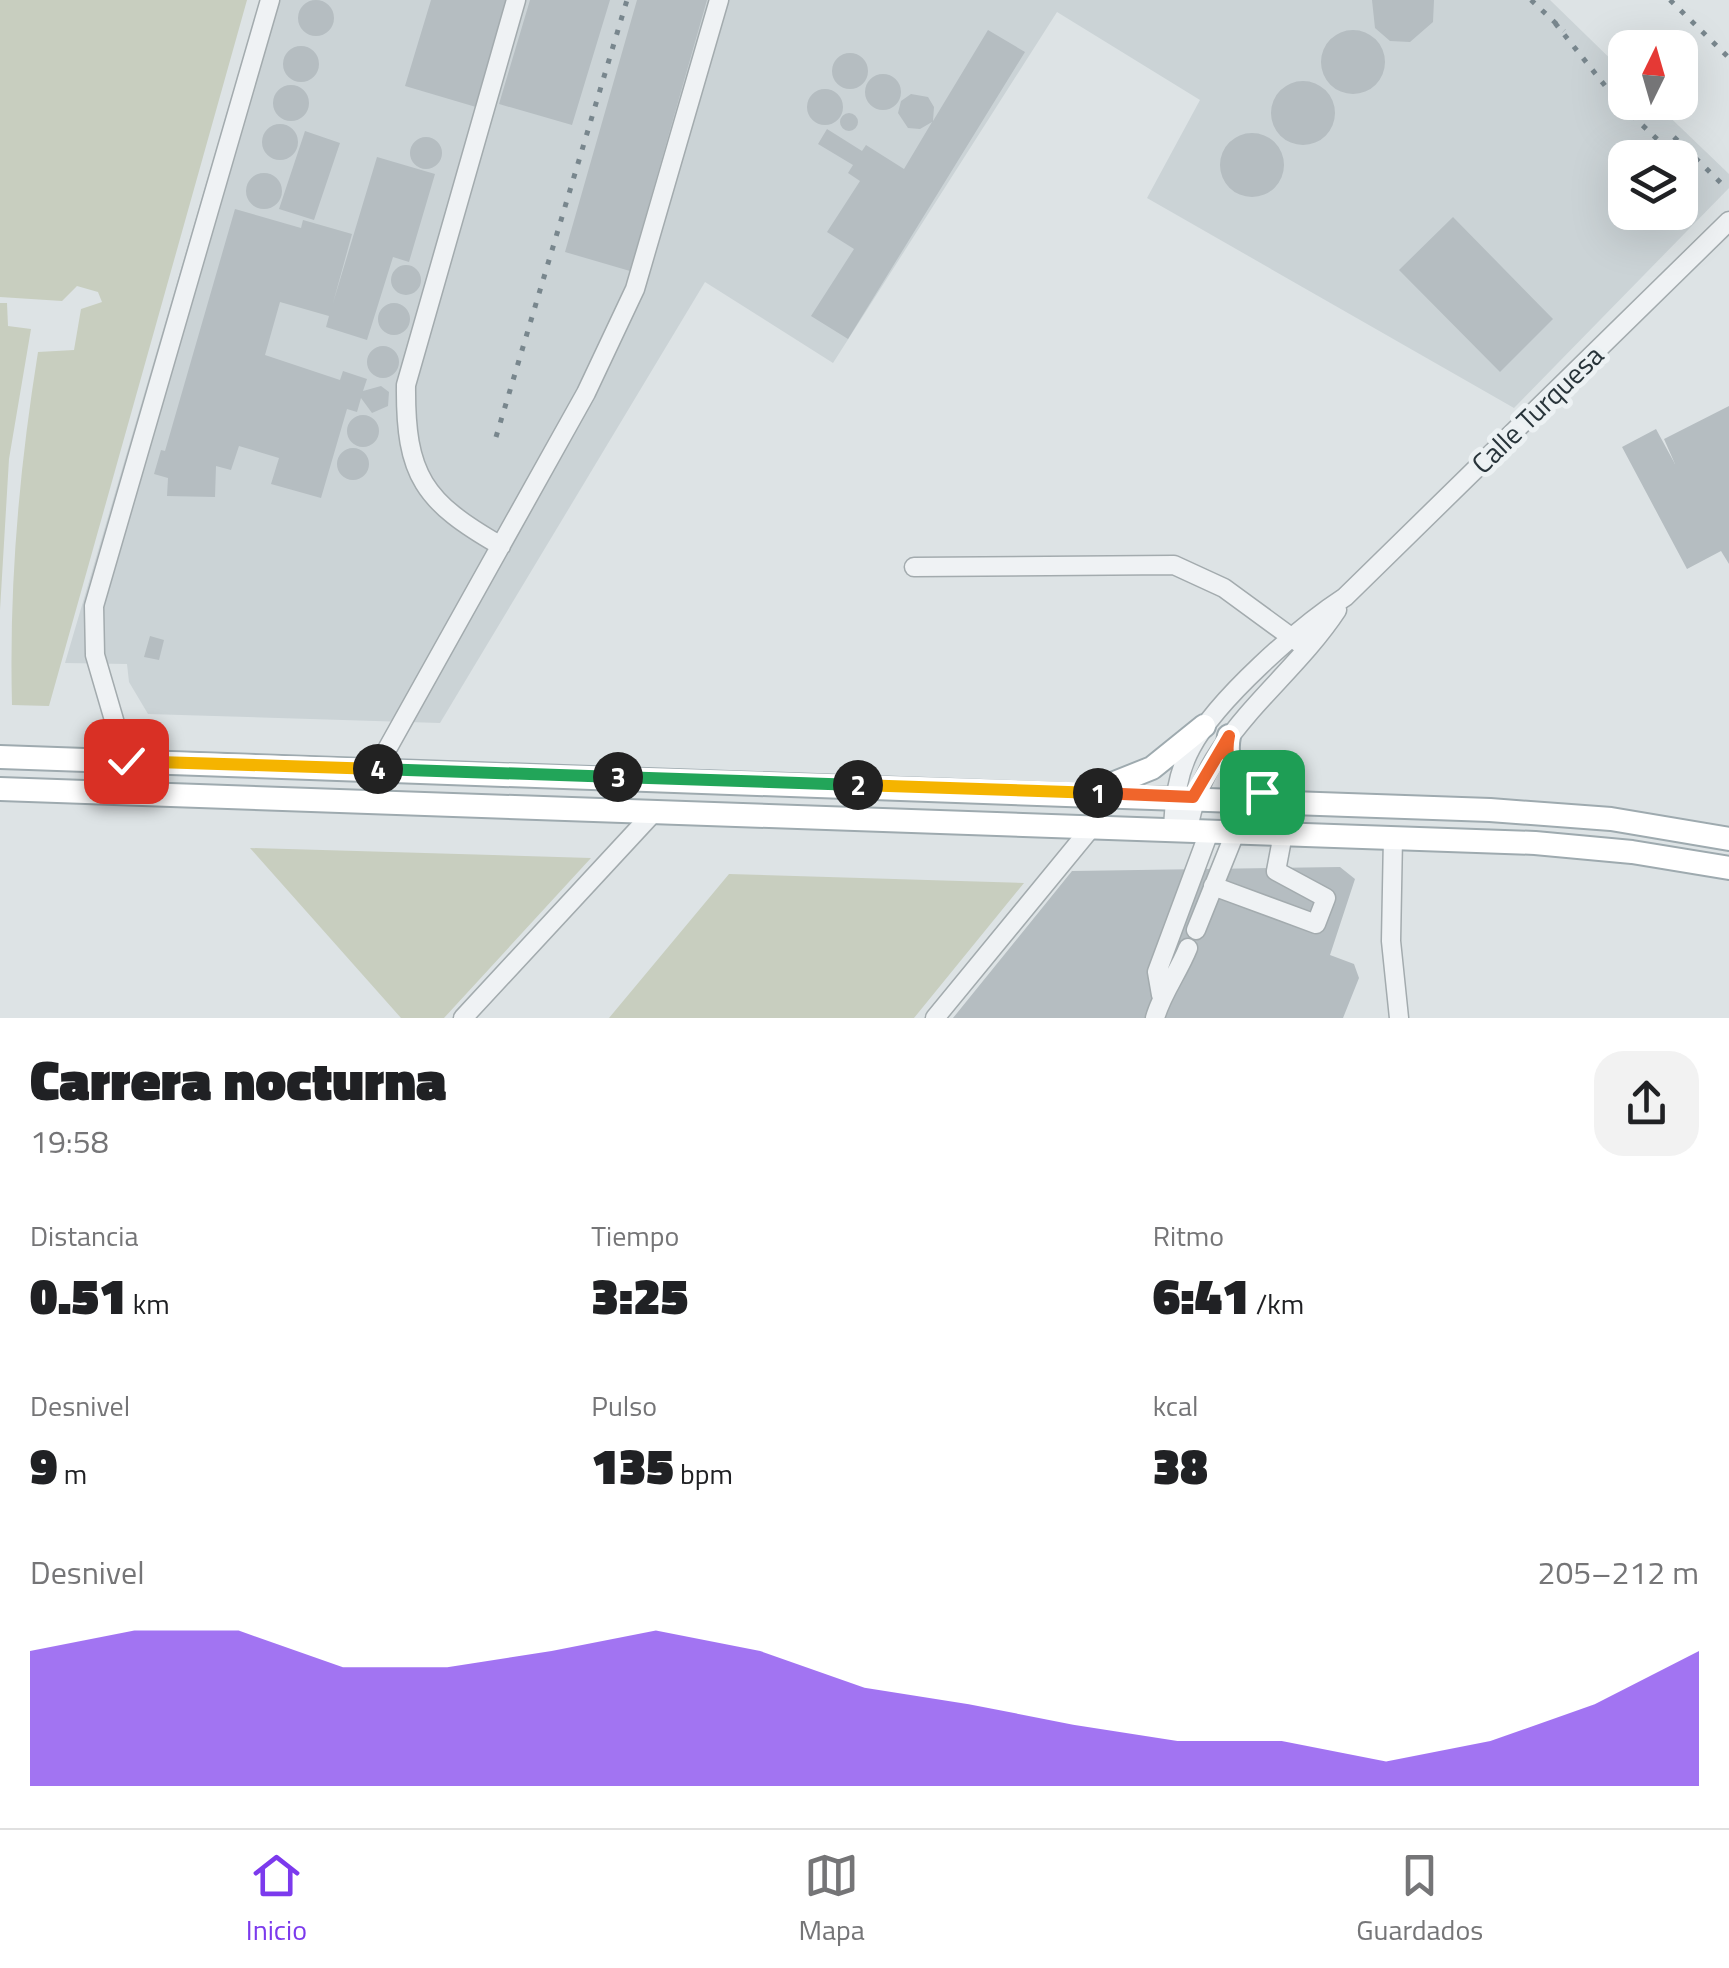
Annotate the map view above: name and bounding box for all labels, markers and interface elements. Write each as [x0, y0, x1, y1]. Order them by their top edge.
north arrow [1608, 30, 1698, 120]
map controls [1608, 30, 1698, 230]
button: layers [1608, 140, 1698, 230]
street label: Calle Turquesa [1461, 335, 1613, 483]
pin [84, 719, 169, 804]
icon: check [99, 734, 154, 789]
pin: 4 [353, 744, 403, 794]
text: 4 [370, 747, 386, 790]
pin [1220, 750, 1305, 835]
pin: 3 [593, 752, 643, 802]
text: 3 [610, 755, 626, 798]
pin: 2 [833, 760, 883, 810]
text: 2 [850, 763, 866, 806]
icon: arrive [1235, 765, 1290, 820]
pin: 1 [1073, 768, 1123, 818]
text: 1 [1090, 771, 1106, 814]
text: Carrera nocturna [30, 1038, 447, 1121]
button: share [1594, 1051, 1699, 1156]
text: 19:58 [30, 1117, 109, 1165]
text: Distancia [30, 1214, 138, 1257]
text: Tiempo [591, 1214, 679, 1257]
text: Ritmo [1153, 1214, 1224, 1257]
text: 0.51 [30, 1257, 127, 1333]
text: 3:25 [591, 1257, 688, 1333]
text: 6:41 [1153, 1257, 1250, 1333]
text: km [127, 1282, 170, 1325]
text: /km [1250, 1282, 1304, 1325]
text: Desnivel [30, 1384, 130, 1427]
text: Pulso [591, 1384, 657, 1427]
text: kcal [1153, 1384, 1198, 1427]
text: 9 [30, 1427, 58, 1503]
text: 135 [591, 1427, 674, 1503]
text: 38 [1153, 1427, 1208, 1503]
text: m [58, 1452, 87, 1495]
text: bpm [674, 1452, 733, 1495]
text: Desnivel [30, 1548, 145, 1596]
text: 205–212 m [1537, 1548, 1699, 1596]
tab: Inicio [246, 1848, 307, 1951]
tab: Mapa [798, 1848, 865, 1951]
tab: Guardados [1356, 1848, 1483, 1951]

